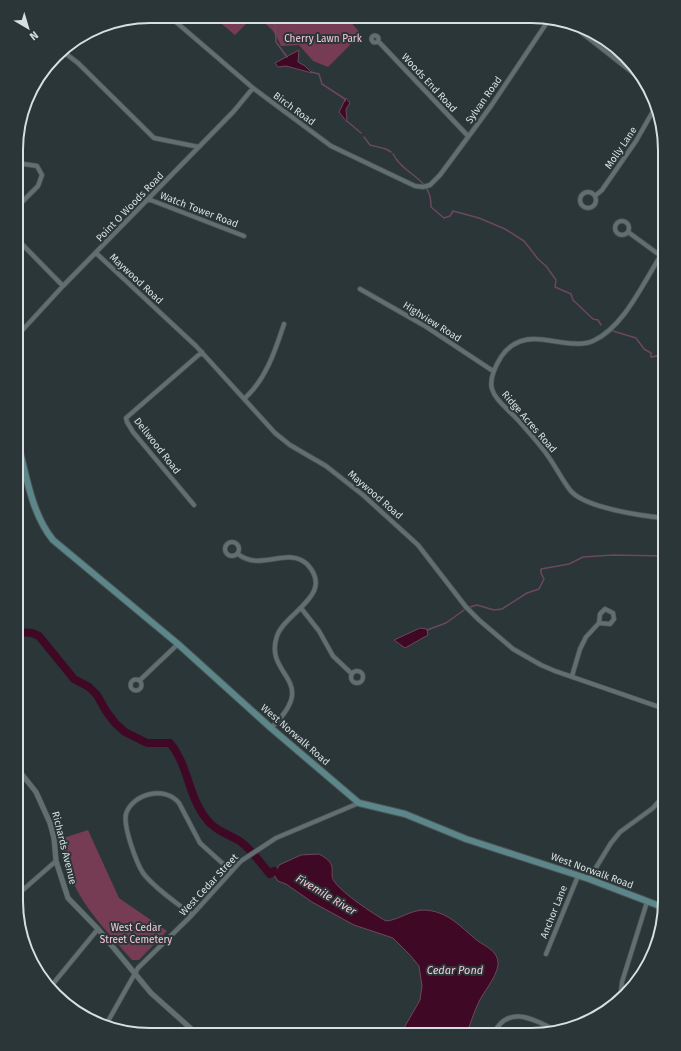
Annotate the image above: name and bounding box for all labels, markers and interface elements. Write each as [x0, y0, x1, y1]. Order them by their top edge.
north arrow [8, 8, 48, 48]
text: N [27, 28, 41, 43]
park label: Cherry Lawn Park [284, 33, 363, 45]
street label: Woods End Road [399, 51, 459, 115]
street label: Sylvan Road [463, 74, 505, 126]
street label: Birch Road [271, 90, 317, 128]
street label: Molly Lane [602, 125, 640, 171]
street label: Point O Woods Road [94, 170, 166, 244]
street label: Watch Tower Road [158, 190, 240, 230]
street label: Maywood Road [107, 251, 165, 307]
street label: Highview Road [401, 299, 463, 345]
street label: Ridge Acres Road [499, 389, 559, 455]
street label: Dellwood Road [131, 415, 183, 477]
street label: Maywood Road [345, 468, 405, 522]
street label: West Norwalk Road [258, 702, 332, 768]
street label: Richards Avenue [49, 810, 79, 886]
street label: West Norwalk Road [549, 850, 635, 892]
street label: West Cedar Street [177, 851, 241, 919]
water label: Fivemile River [294, 872, 359, 918]
street label: Anchor Lane [538, 884, 570, 940]
park label: West Cedar Street Cemetery [100, 922, 172, 946]
water label: Cedar Pond [427, 964, 484, 977]

